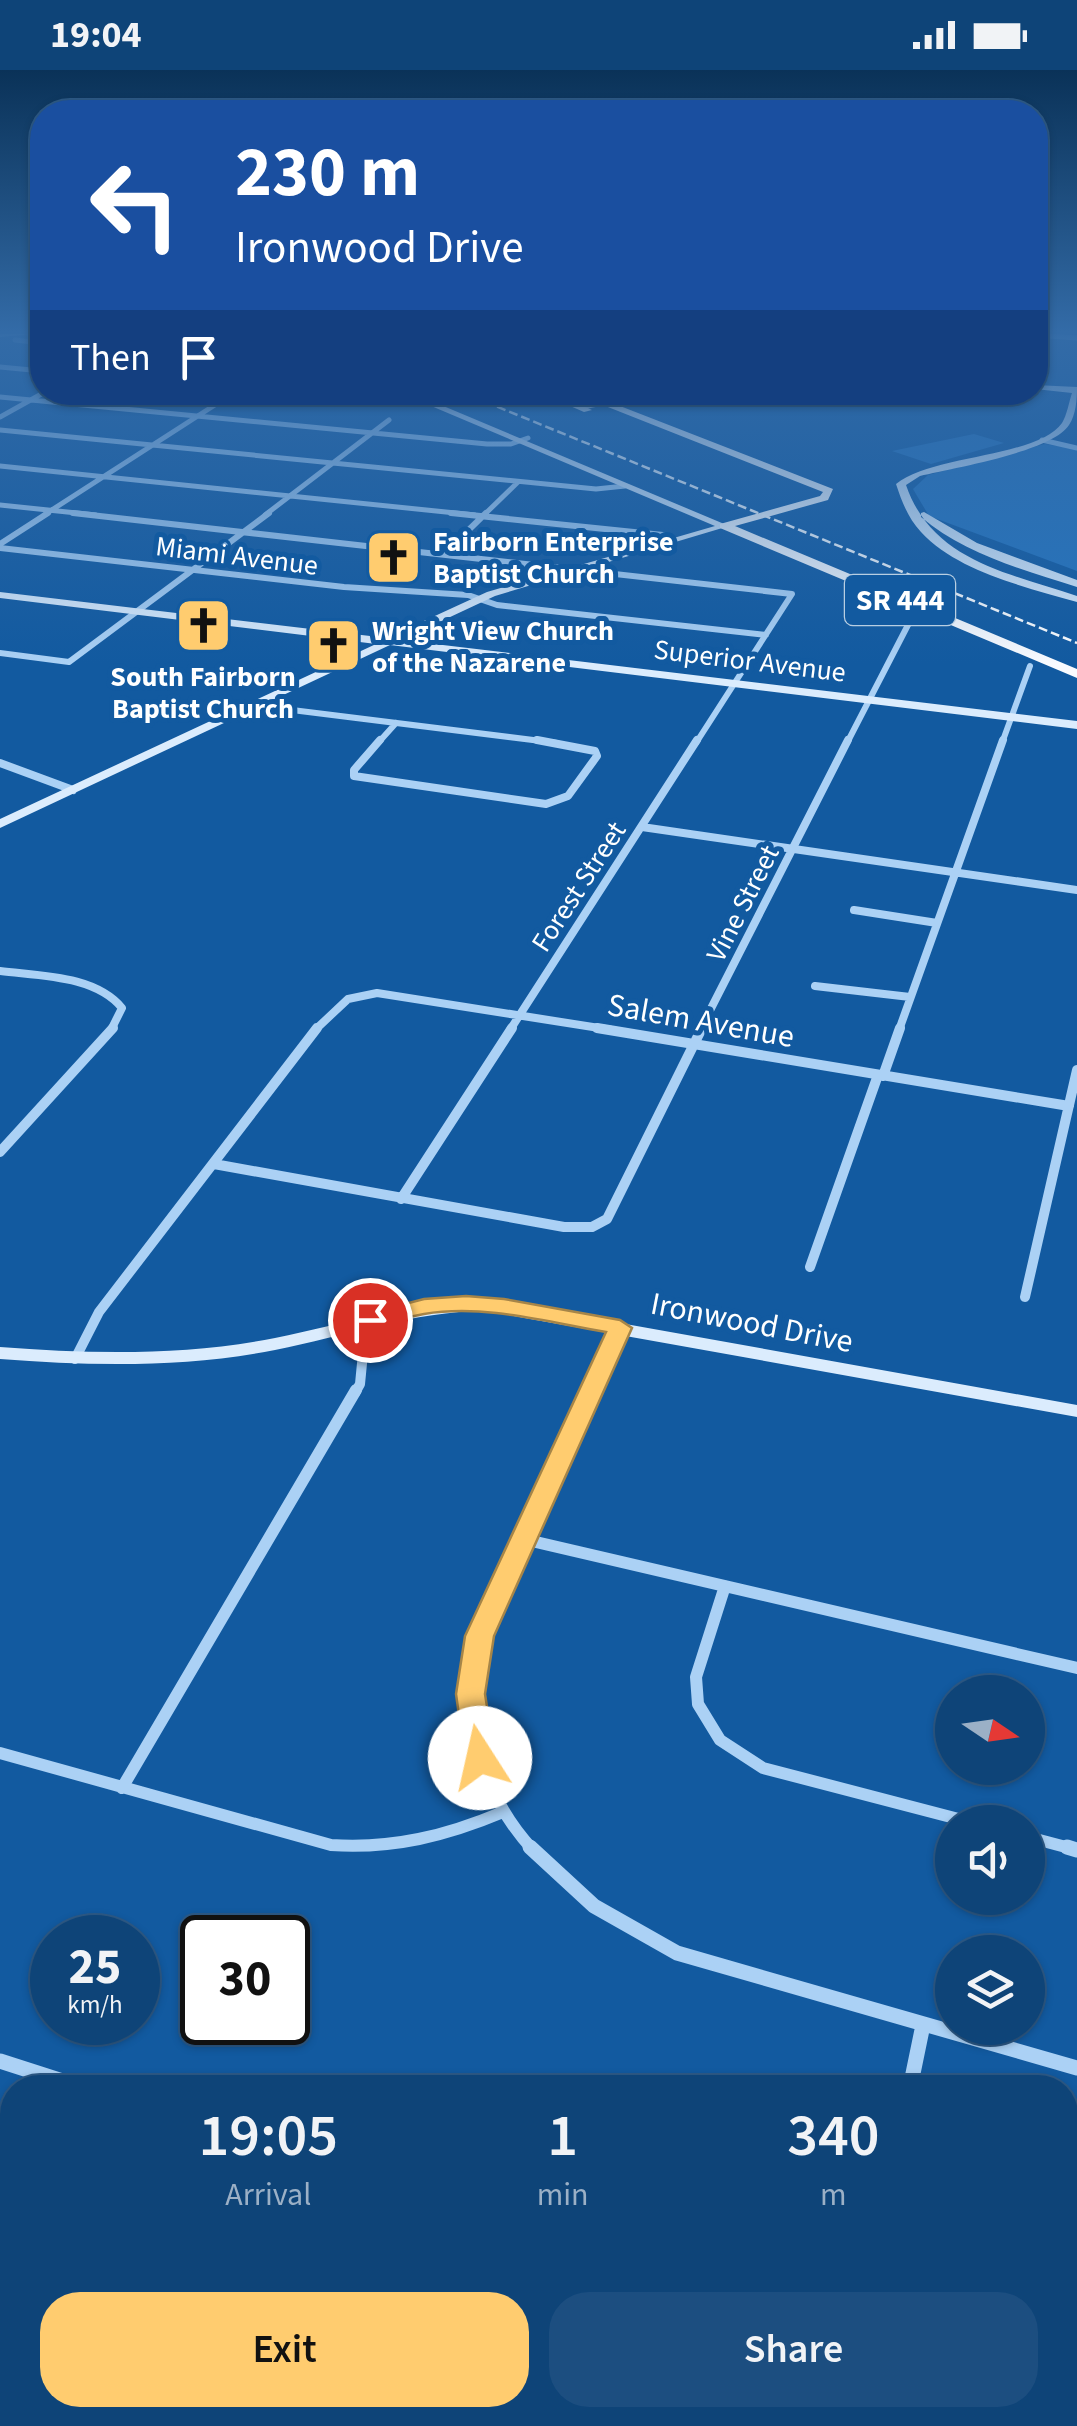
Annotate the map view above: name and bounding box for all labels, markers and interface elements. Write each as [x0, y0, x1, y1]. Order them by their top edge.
text: 19:04 [50, 8, 142, 62]
text: 230 m [235, 123, 420, 223]
icon: left [70, 140, 200, 270]
text: Ironwood Drive [235, 216, 523, 280]
icon: arrive [171, 330, 226, 385]
text: Then [70, 331, 151, 385]
place label: Fairborn Enterprise Baptist Church [433, 522, 674, 594]
street label: Miami Avenue [153, 526, 320, 586]
church icon: Fairborn Enterprise Baptist Church [364, 527, 424, 587]
road number: SR 444 [845, 575, 955, 625]
church icon: South Fairborn Baptist Church [173, 595, 233, 655]
place label: Wright View Church of the Nazarene [372, 611, 614, 683]
church icon: Wright View Church of the Nazarene [303, 616, 363, 676]
street label: Superior Avenue [652, 629, 848, 693]
place label: South Fairborn Baptist Church [110, 657, 296, 729]
street label: Forest Street [522, 813, 636, 960]
street label: Vine Street [696, 838, 790, 969]
street label: Salem Avenue [604, 982, 798, 1060]
pin [328, 1278, 413, 1363]
street label: Ironwood Drive [647, 1281, 857, 1365]
icon: arrive [343, 1293, 398, 1348]
north arrow [935, 1675, 1045, 1785]
map controls [935, 1675, 1045, 2045]
position arrow [428, 1706, 532, 1810]
button: sound [935, 1805, 1045, 1915]
speed limit sign: 30 [180, 1915, 310, 2045]
text: 25 [69, 1932, 121, 2003]
button: layers [935, 1935, 1045, 2045]
text: km/h [67, 1987, 123, 2023]
text: 19:05 [199, 2094, 338, 2179]
text: 1 [547, 2094, 578, 2179]
text: 340 [787, 2094, 879, 2179]
text: Arrival [225, 2172, 311, 2218]
text: min [537, 2172, 589, 2218]
text: m [820, 2172, 847, 2218]
button: Exit [40, 2292, 529, 2407]
button: Share [549, 2292, 1038, 2407]

